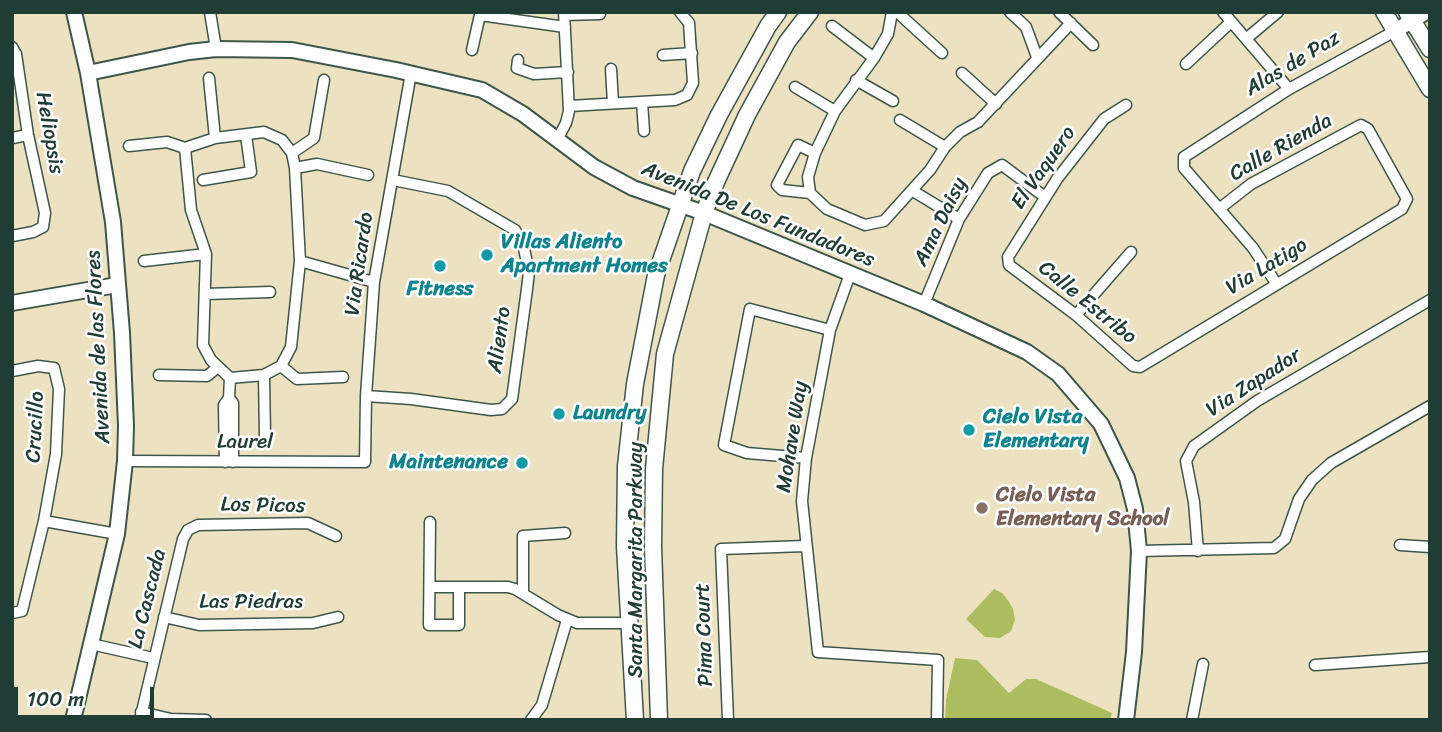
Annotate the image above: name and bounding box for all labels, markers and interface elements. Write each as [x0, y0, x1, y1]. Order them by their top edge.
street label: Alas de Paz [1241, 26, 1345, 102]
street label: Heliopsis [29, 90, 69, 176]
street label: Calle Rienda [1225, 109, 1337, 187]
street label: El Vaquero [1006, 122, 1082, 214]
street label: Avenida De Los Fundadores [638, 157, 878, 273]
street label: Ama Daisy [909, 174, 973, 270]
street label: Via Ricardo [340, 211, 380, 317]
place label: Villas Aliento Apartment Homes [501, 230, 668, 280]
street label: Via Latigo [1222, 233, 1312, 301]
marker: Villas Aliento Apartment Homes [479, 247, 495, 263]
street label: Avenida de las Flores [81, 250, 117, 444]
street label: Calle Estribo [1033, 256, 1141, 350]
marker: Fitness [432, 258, 448, 274]
place label: Fitness [407, 277, 473, 303]
street label: Aliento [483, 305, 517, 375]
street label: Via Zapador [1202, 343, 1306, 423]
street label: Mohave Way [772, 380, 814, 494]
street label: Crucillo [22, 391, 50, 463]
place label: Laundry [573, 401, 646, 427]
place label: Cielo Vista Elementary [983, 405, 1089, 455]
marker: Laundry [551, 406, 567, 422]
marker: Cielo Vista Elementary [961, 422, 977, 438]
street label: Laurel [217, 430, 273, 456]
street label: Santa Margarita Parkway [624, 442, 650, 678]
place label: Maintenance [389, 450, 508, 476]
marker: Maintenance [514, 455, 530, 471]
place label: Cielo Vista Elementary School [996, 483, 1169, 533]
street label: Los Picos [220, 493, 306, 519]
marker: Cielo Vista Elementary School [974, 500, 990, 516]
street label: La Cascada [123, 547, 173, 651]
street label: Pima Court [691, 583, 719, 687]
street label: Las Piedras [199, 590, 303, 616]
scale bar [18, 672, 158, 716]
text: 100 m [27, 680, 84, 718]

